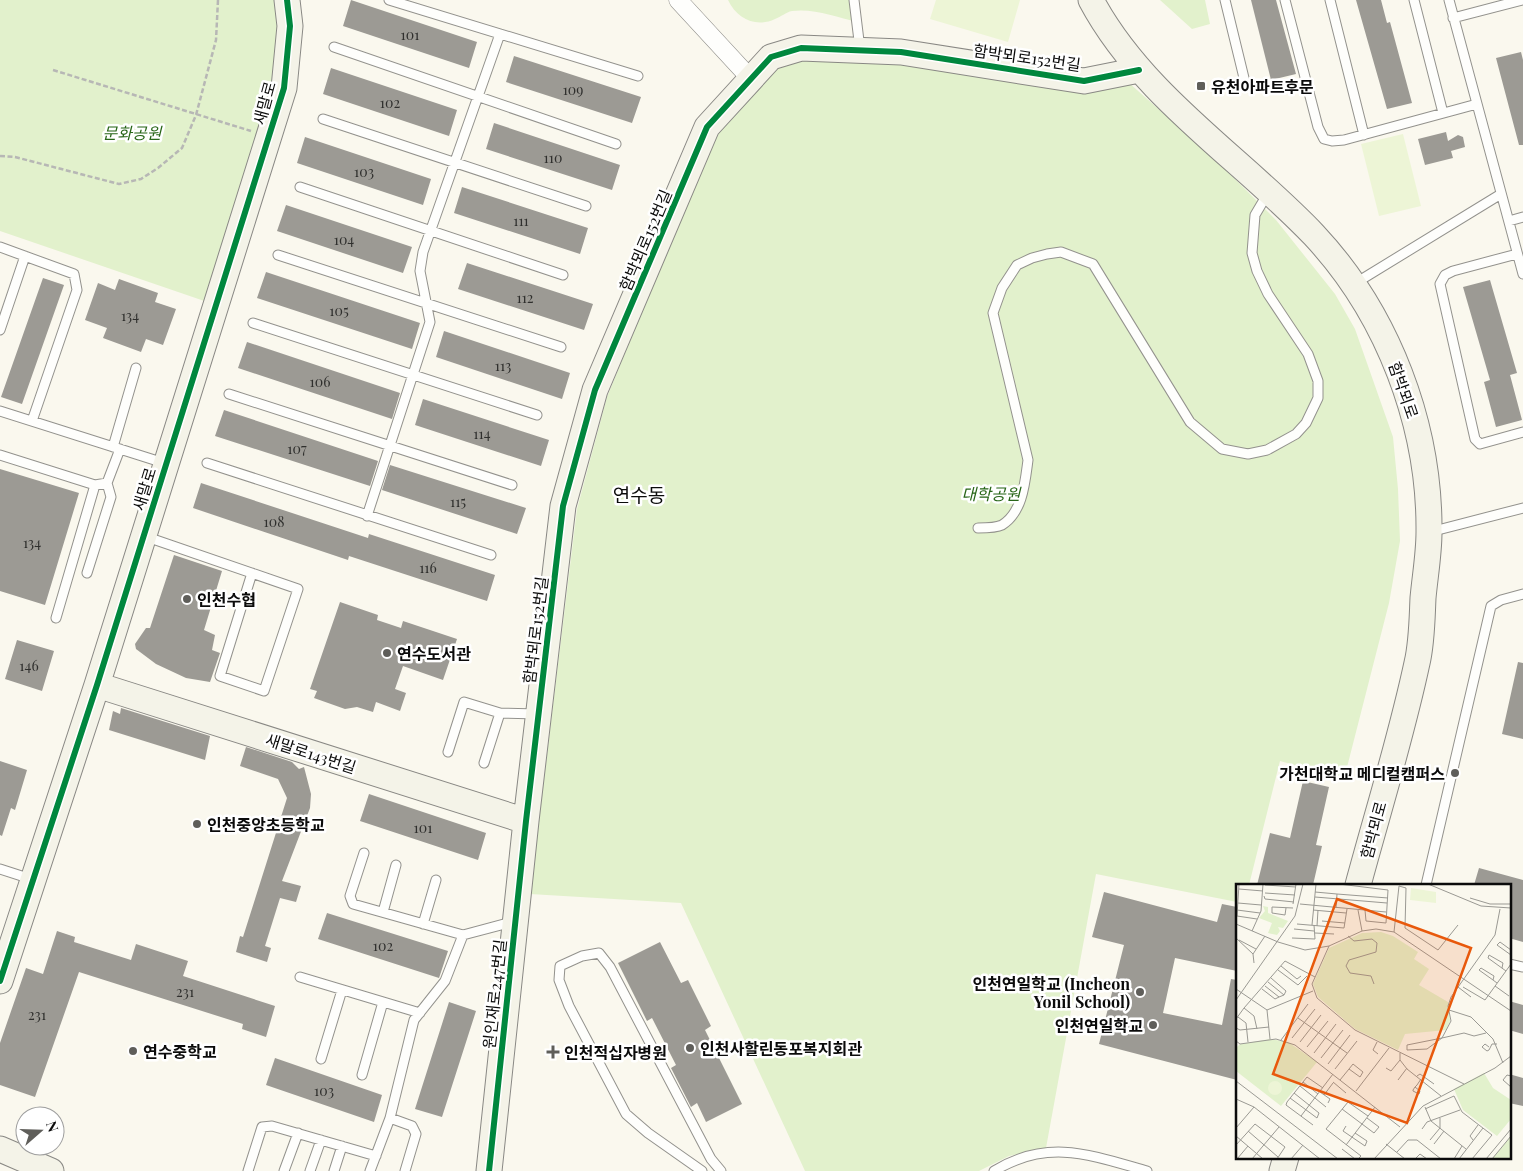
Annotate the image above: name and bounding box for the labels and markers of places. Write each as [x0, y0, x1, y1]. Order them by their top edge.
place label: 유천아파트후문 [1211, 76, 1314, 97]
marker: 유천아파트후문 [1195, 80, 1207, 92]
place label: 인천수협 [197, 589, 256, 610]
marker: 인천수협 [181, 593, 193, 605]
place label: 연수도서관 [397, 643, 471, 664]
marker: 연수도서관 [381, 647, 393, 659]
place label: 가천대학교 메디컬캠퍼스 [1279, 763, 1445, 784]
marker: 가천대학교 메디컬캠퍼스 [1449, 767, 1461, 779]
place label: 인천중앙초등학교 [207, 814, 325, 835]
marker: 인천중앙초등학교 [191, 818, 203, 830]
place label: 인천연일학교 (Incheon Yonil School) [972, 973, 1130, 1012]
marker: 인천연일학교 (Incheon Yonil School) [1134, 986, 1146, 998]
place label: 인천연일학교 [1055, 1015, 1143, 1036]
marker: 인천연일학교 [1147, 1019, 1159, 1031]
place label: 인천사할린동포복지회관 [700, 1038, 862, 1059]
place label: 연수중학교 [143, 1041, 217, 1062]
place label: 인천적십자병원 [564, 1042, 667, 1063]
marker: 인천사할린동포복지회관 [684, 1042, 696, 1054]
marker: 연수중학교 [127, 1045, 139, 1057]
marker: 인천적십자병원 [546, 1045, 560, 1059]

